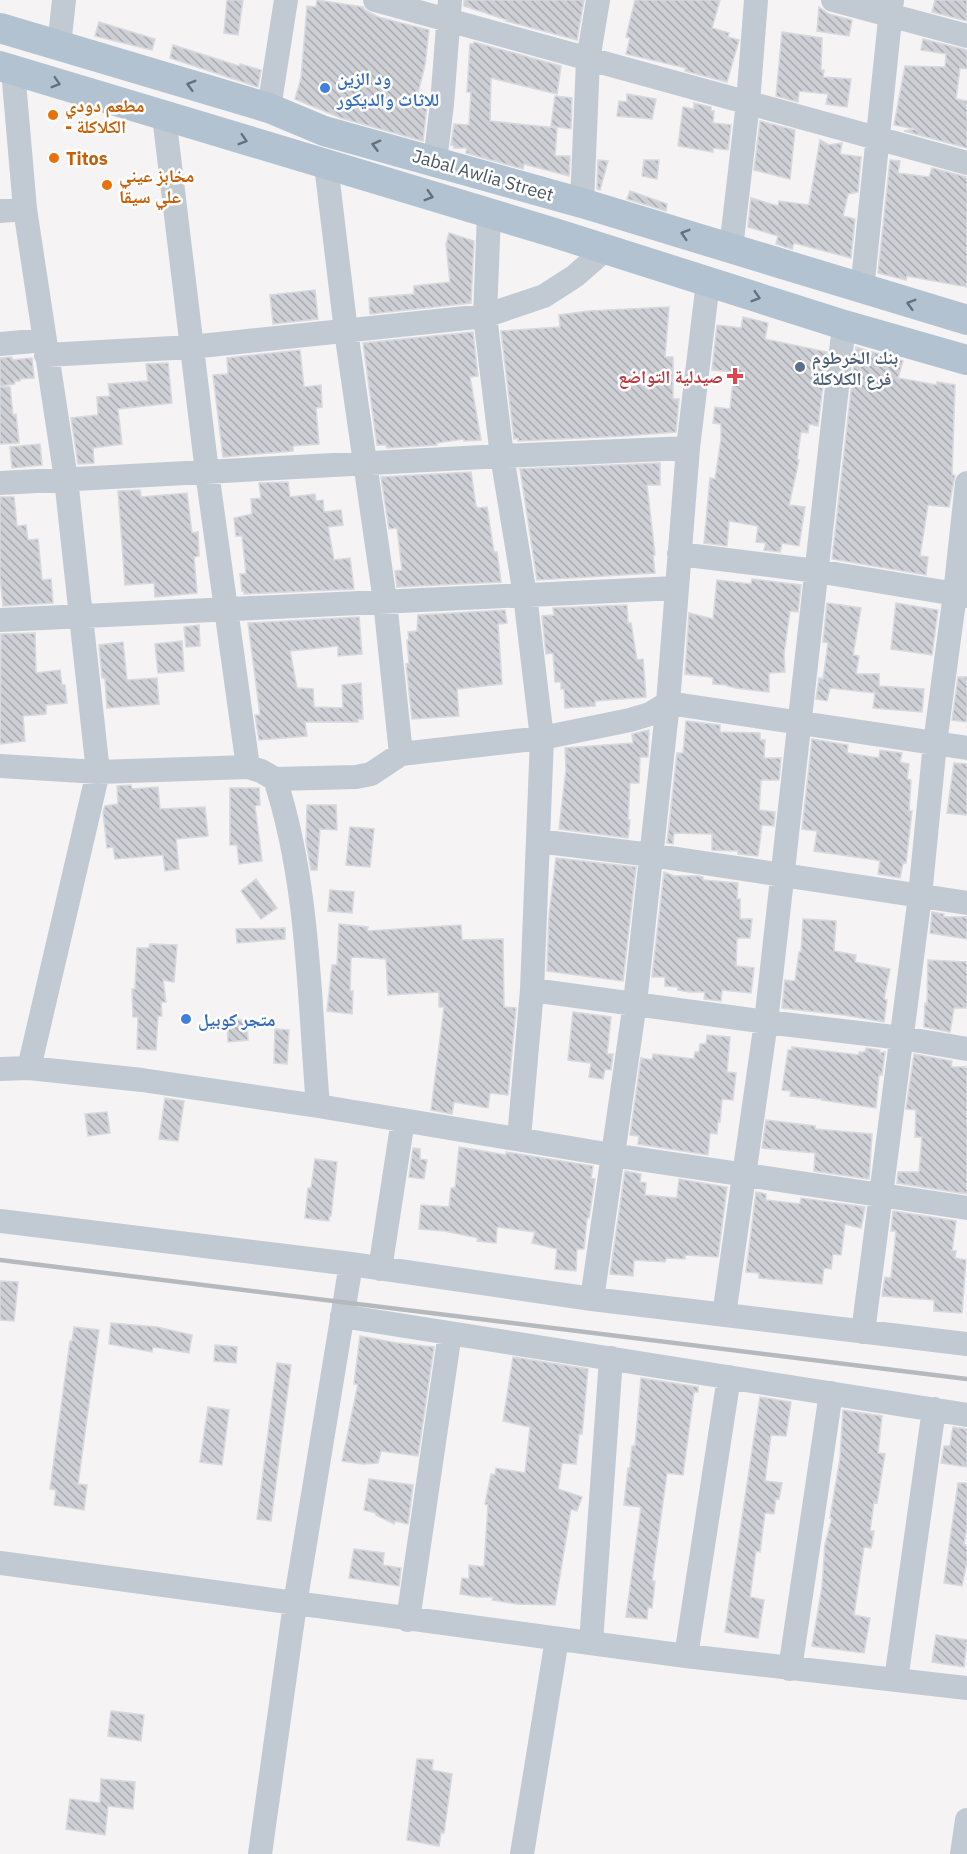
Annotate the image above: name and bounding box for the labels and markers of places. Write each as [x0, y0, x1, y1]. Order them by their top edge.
place label: ود الزين للاثاث والديكور [336, 67, 439, 111]
marker: ود الزين للاثاث والديكور [318, 81, 332, 95]
place label: مطعم دودي - الكلاكلة [65, 94, 145, 138]
marker: مطعم دودي - الكلاكلة [46, 108, 60, 122]
place label: Titos [66, 147, 108, 170]
marker: Titos [47, 151, 61, 165]
place label: مخابز عيني علي سيقا [119, 164, 194, 211]
marker: مخابز عيني علي سيقا [100, 178, 114, 192]
place label: بنك الخرطوم فرع الكلاكلة [812, 346, 898, 390]
marker: بنك الخرطوم فرع الكلاكلة [793, 360, 807, 374]
place label: صيدلية التواضع [618, 365, 723, 389]
marker: صيدلية التواضع [728, 369, 742, 383]
place label: متجر كوبيل [198, 1008, 275, 1031]
marker: متجر كوبيل [179, 1012, 193, 1026]

